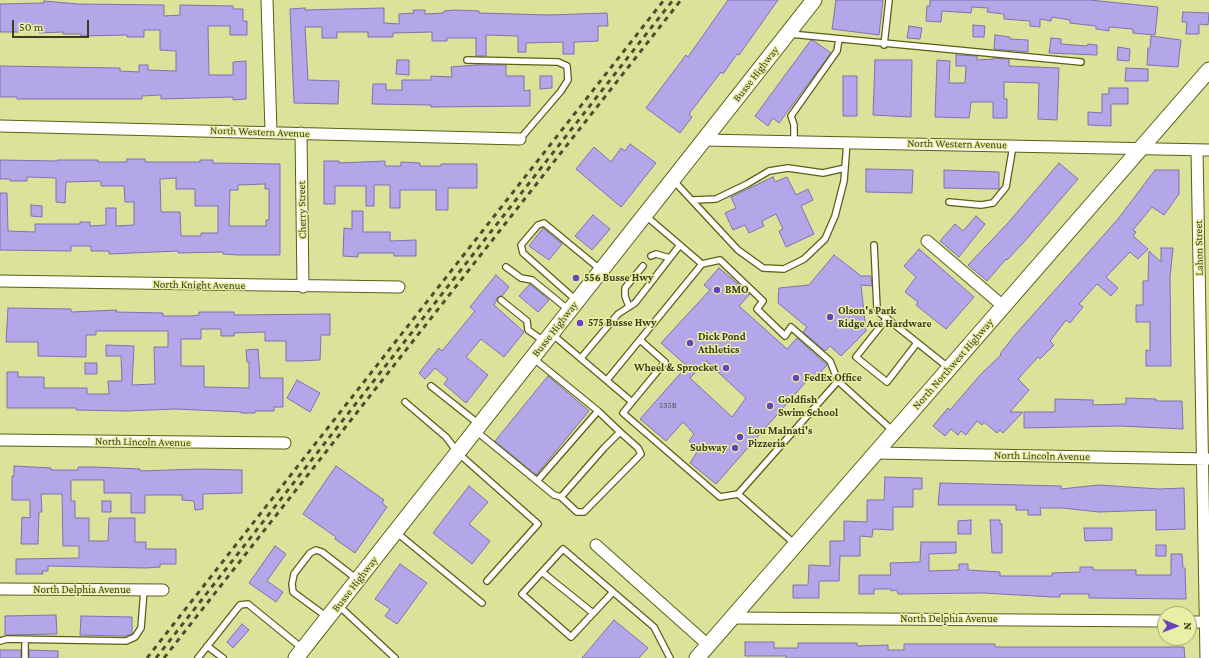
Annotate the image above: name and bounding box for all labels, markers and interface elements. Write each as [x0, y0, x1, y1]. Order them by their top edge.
scale bar [14, 12, 91, 38]
text: 50 m [19, 20, 43, 34]
street label: Busse Highway [730, 44, 782, 104]
street label: North Western Avenue [210, 124, 310, 140]
street label: North Western Avenue [907, 137, 1007, 151]
street label: Cherry Street [295, 181, 309, 239]
street label: Lahon Street [1192, 220, 1206, 276]
place label: 556 Busse Hwy [584, 271, 653, 285]
marker: 556 Busse Hwy [571, 273, 581, 283]
street label: North Knight Avenue [153, 278, 245, 292]
place label: BMO [725, 283, 749, 297]
marker: BMO [712, 285, 722, 295]
street label: Busse Highway [529, 299, 581, 359]
place label: Olson's Park Ridge Ace Hardware [838, 304, 932, 330]
marker: Olson's Park Ridge Ace Hardware [825, 312, 835, 322]
place label: 575 Busse Hwy [588, 316, 656, 330]
street label: North Northwest Highway [910, 316, 996, 412]
marker: 575 Busse Hwy [575, 318, 585, 328]
place label: Dick Pond Athletics [698, 330, 746, 356]
marker: Dick Pond Athletics [685, 338, 695, 348]
place label: Wheel & Sprocket [634, 361, 718, 375]
marker: Wheel & Sprocket [721, 363, 731, 373]
place label: FedEx Office [804, 371, 862, 385]
marker: FedEx Office [791, 373, 801, 383]
place label: Goldfish Swim School [778, 393, 838, 419]
house number: 535B [659, 400, 677, 410]
marker: Goldfish Swim School [765, 401, 775, 411]
place label: Lou Malnati's Pizzeria [748, 424, 813, 450]
marker: Lou Malnati's Pizzeria [735, 432, 745, 442]
street label: North Lincoln Avenue [95, 435, 191, 449]
place label: Subway [690, 441, 727, 455]
marker: Subway [730, 443, 740, 453]
street label: North Lincoln Avenue [994, 449, 1090, 463]
street label: Busse Highway [329, 554, 381, 614]
street label: North Delphia Avenue [33, 583, 131, 597]
north arrow [1157, 606, 1197, 646]
street label: North Delphia Avenue [900, 612, 998, 626]
text: N [1182, 622, 1194, 630]

